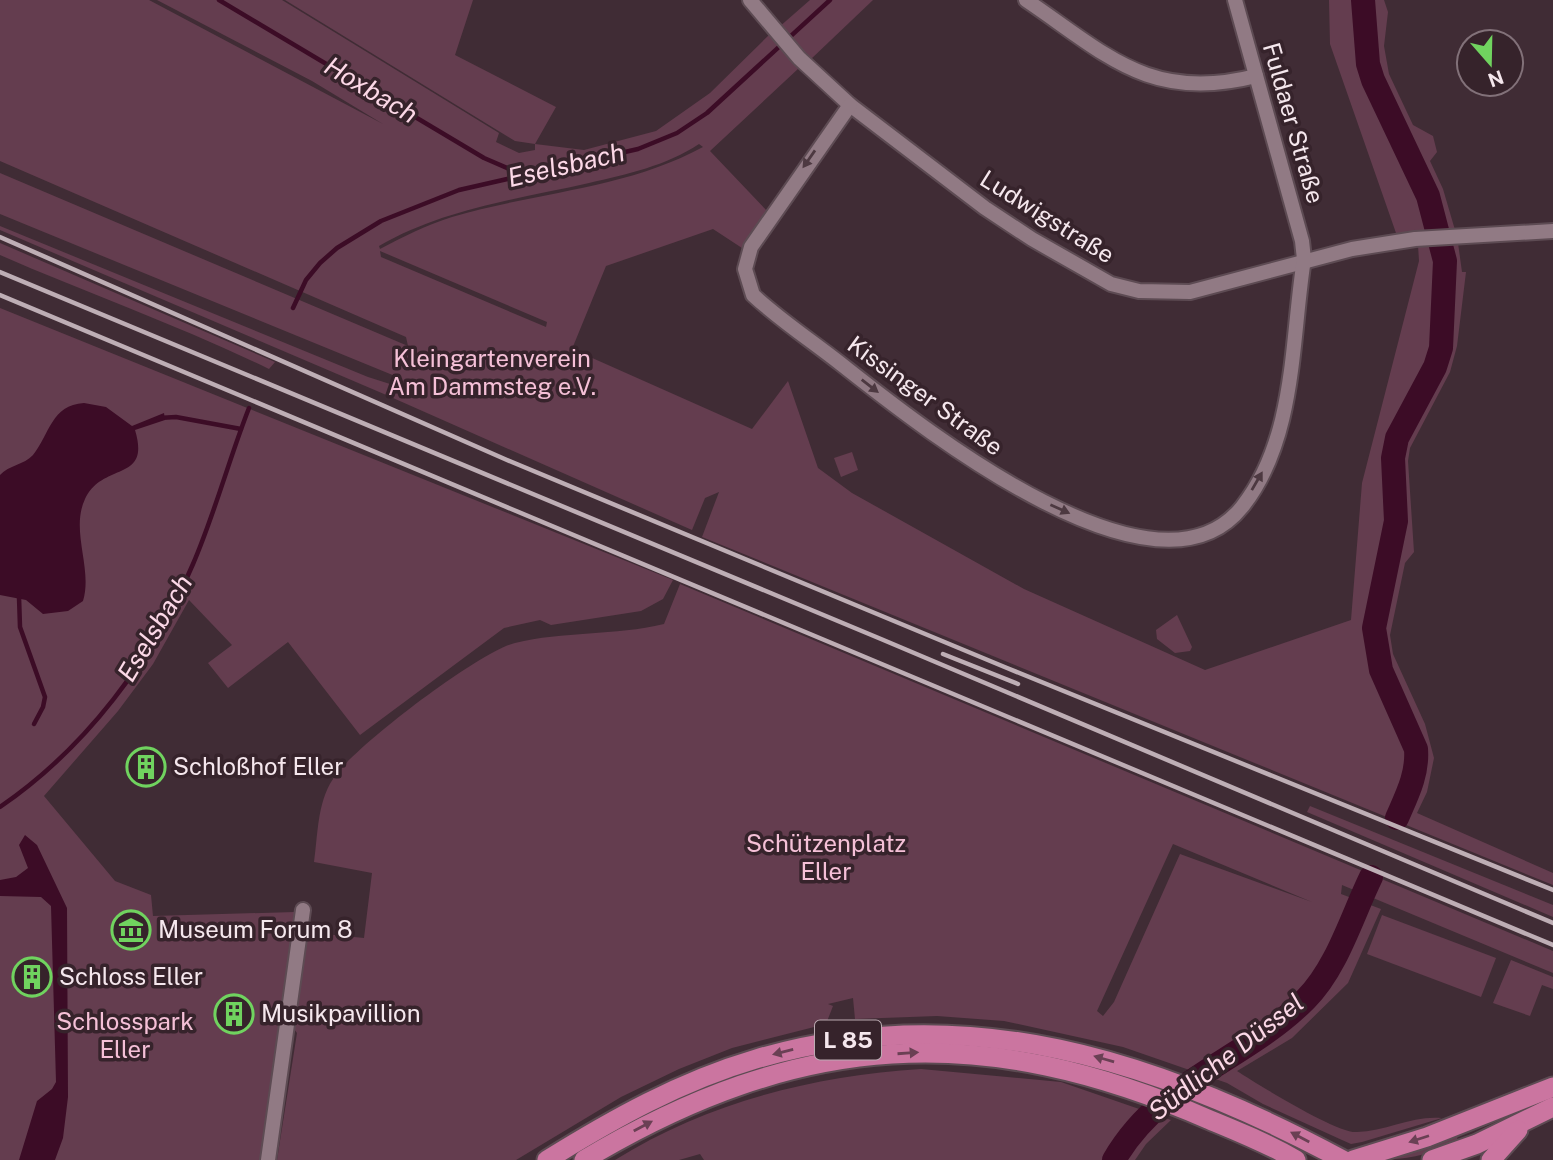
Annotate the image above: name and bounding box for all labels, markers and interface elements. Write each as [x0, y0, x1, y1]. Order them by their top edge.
north arrow [1455, 28, 1525, 98]
street label: Fuldaer Straße [1258, 39, 1330, 206]
water label: Hoxbach [319, 50, 423, 129]
text: N [1485, 66, 1507, 92]
water label: Eselsbach [504, 136, 627, 193]
one-way arrow [803, 150, 816, 169]
street label: Ludwigstraße [975, 164, 1120, 268]
street label: Kissinger Straße [843, 330, 1009, 461]
park label: Kleingartenverein Am Dammsteg e.V. [388, 344, 596, 400]
one-way arrow [860, 379, 878, 394]
one-way arrow [1251, 471, 1263, 491]
one-way arrow [1050, 504, 1071, 515]
water label: Eselsbach [111, 569, 199, 687]
building icon: Schloßhof Eller [125, 746, 167, 788]
place label: Schloßhof Eller [173, 752, 344, 780]
park label: Schützenplatz Eller [746, 829, 906, 885]
museum icon: Museum Forum 8 [110, 909, 152, 951]
place label: Museum Forum 8 [158, 915, 353, 943]
building icon: Schloss Eller [11, 956, 53, 998]
place label: Schloss Eller [59, 962, 203, 990]
water label: Südliche Düssel [1142, 986, 1309, 1127]
building icon: Musikpavillion [213, 993, 255, 1035]
place label: Musikpavillion [261, 999, 421, 1027]
park label: Schlosspark Eller [56, 1007, 194, 1063]
road number: L 85 [815, 1021, 881, 1060]
one-way arrow [771, 1047, 793, 1058]
one-way arrow [897, 1048, 919, 1059]
one-way arrow [1093, 1053, 1114, 1063]
one-way arrow [634, 1120, 653, 1132]
one-way arrow [1290, 1131, 1310, 1142]
one-way arrow [1408, 1135, 1429, 1145]

